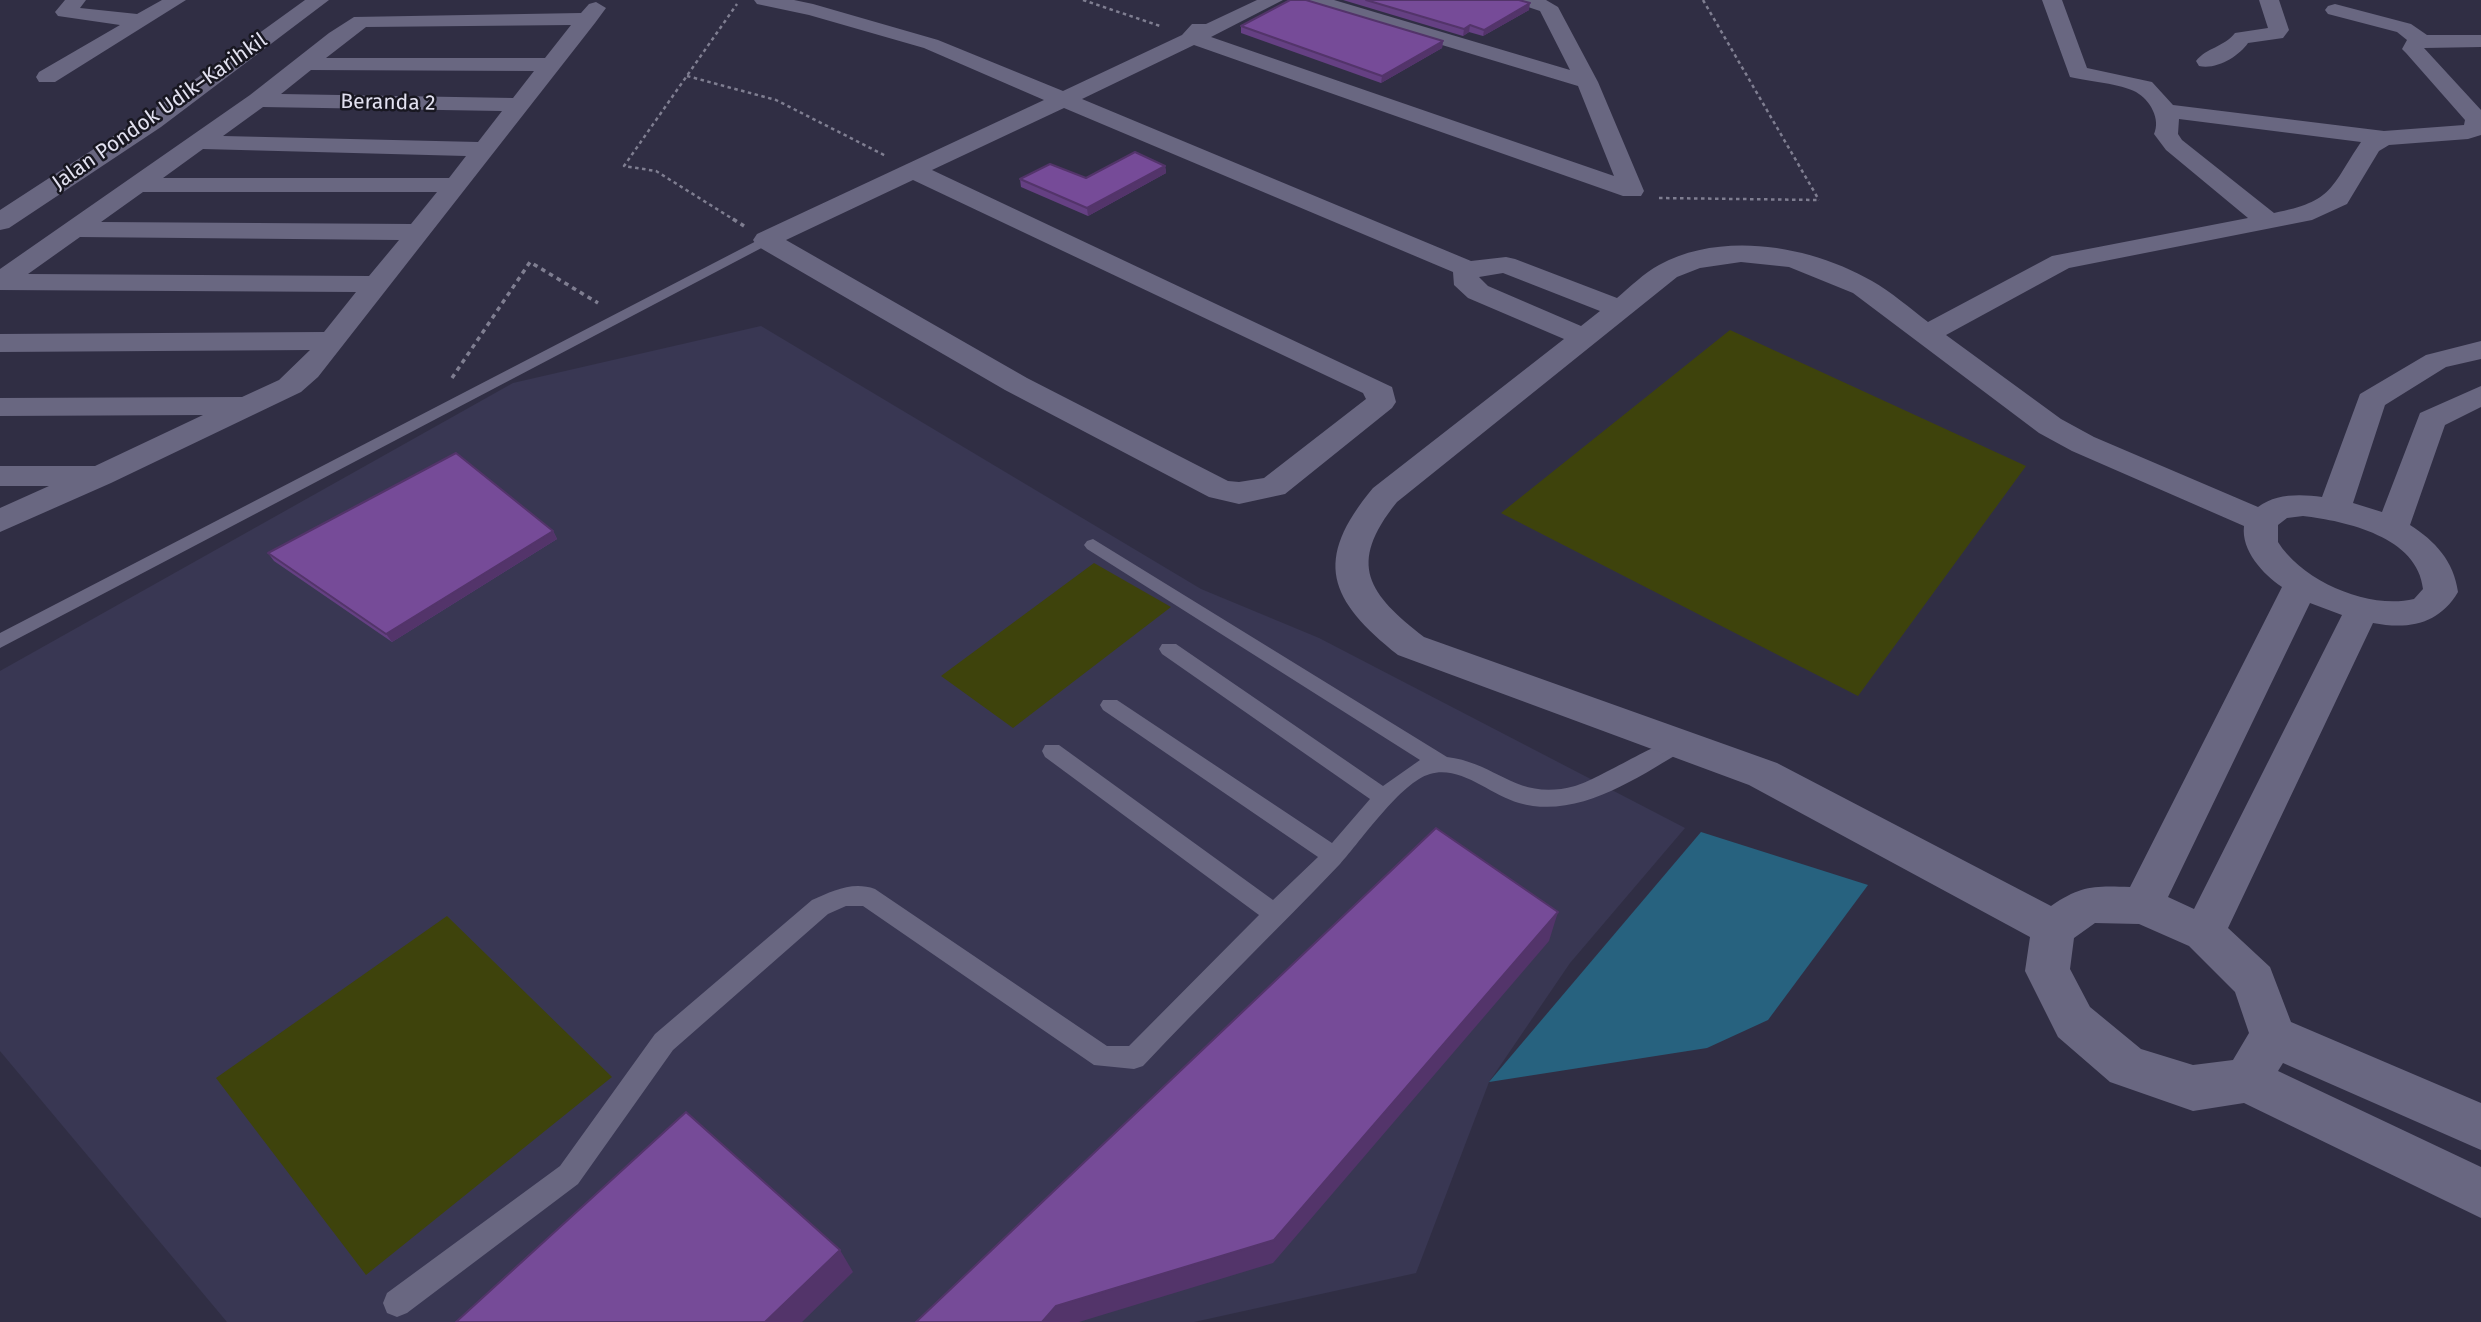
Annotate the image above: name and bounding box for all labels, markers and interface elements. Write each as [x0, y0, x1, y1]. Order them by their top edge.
street label: Jalan Pondok Udik–Karihkil [48, 28, 272, 196]
street label: Beranda 2 [340, 90, 436, 116]

